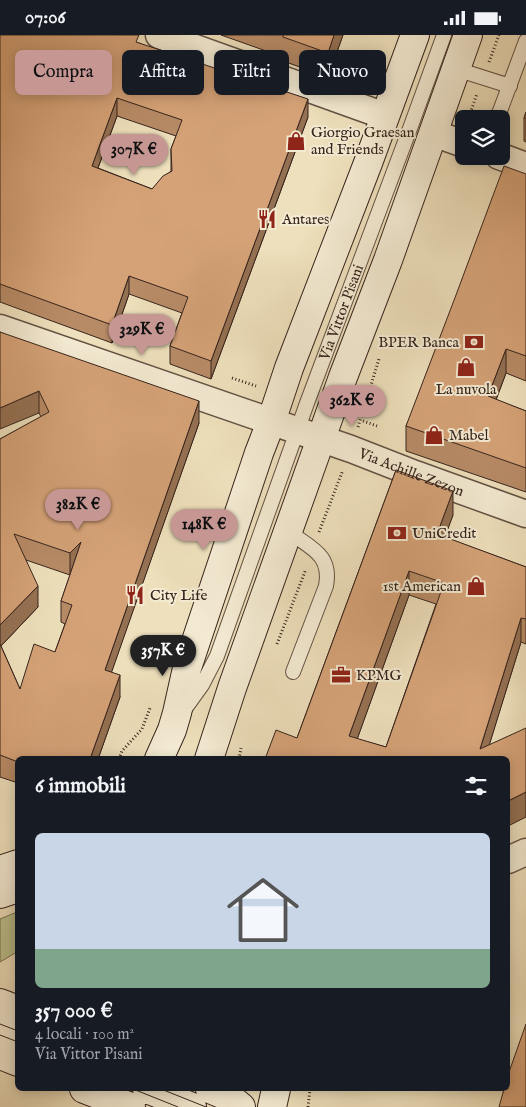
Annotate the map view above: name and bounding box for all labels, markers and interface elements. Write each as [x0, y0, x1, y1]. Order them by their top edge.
text: 07:06 [25, 6, 66, 30]
chip: Compra [15, 50, 112, 95]
chip: Affitta [122, 50, 204, 95]
chip: Filtri [214, 50, 289, 95]
chip: Nuovo [299, 50, 386, 95]
map controls [455, 110, 510, 165]
button: layers [455, 110, 510, 165]
place label: Giorgio Graesan and Friends [311, 123, 414, 159]
shop icon: Giorgio Graesan and Friends [285, 130, 307, 152]
pin: 307K € [93, 133, 175, 176]
text: 307K € [111, 140, 157, 160]
restaurant icon: Antares [256, 208, 278, 230]
place label: Antares [281, 210, 329, 229]
street label: Via Vittor Pisani [314, 262, 368, 364]
pin: 329K € [101, 313, 183, 356]
text: 329K € [120, 320, 164, 340]
bank icon: BPER Banca [463, 331, 485, 353]
place label: BPER Banca [378, 333, 460, 352]
shop icon: La nuvola [455, 356, 477, 378]
place label: La nuvola [435, 380, 497, 399]
pin: 362K € [311, 385, 393, 427]
text: 362K € [330, 391, 374, 411]
shop icon: Mabel [423, 424, 445, 446]
place label: Mabel [449, 426, 489, 445]
street label: Via Achille Zezon [355, 443, 467, 500]
pin: 382K € [37, 489, 119, 531]
text: 382K € [56, 495, 100, 515]
pin: 148K € [163, 509, 245, 551]
text: 148K € [182, 515, 226, 535]
bank icon: UniCredit [386, 522, 408, 544]
place label: UniCredit [412, 524, 477, 543]
shop icon: 1st American [465, 575, 487, 597]
place label: 1st American [383, 577, 461, 596]
restaurant icon: City Life [124, 584, 146, 606]
place label: City Life [150, 586, 208, 605]
pin: 357K € [122, 635, 204, 677]
text: 357K € [141, 641, 185, 661]
office icon: KPMG [330, 664, 352, 686]
place label: KPMG [356, 666, 401, 685]
icon: filters [462, 772, 490, 800]
text: 6 immobili [35, 773, 126, 800]
icon: home [218, 865, 308, 955]
text: 357 000 € [35, 998, 113, 1025]
text: 4 locali · 100 m² [35, 1025, 134, 1045]
text: Via Vittor Pisani [35, 1045, 143, 1065]

